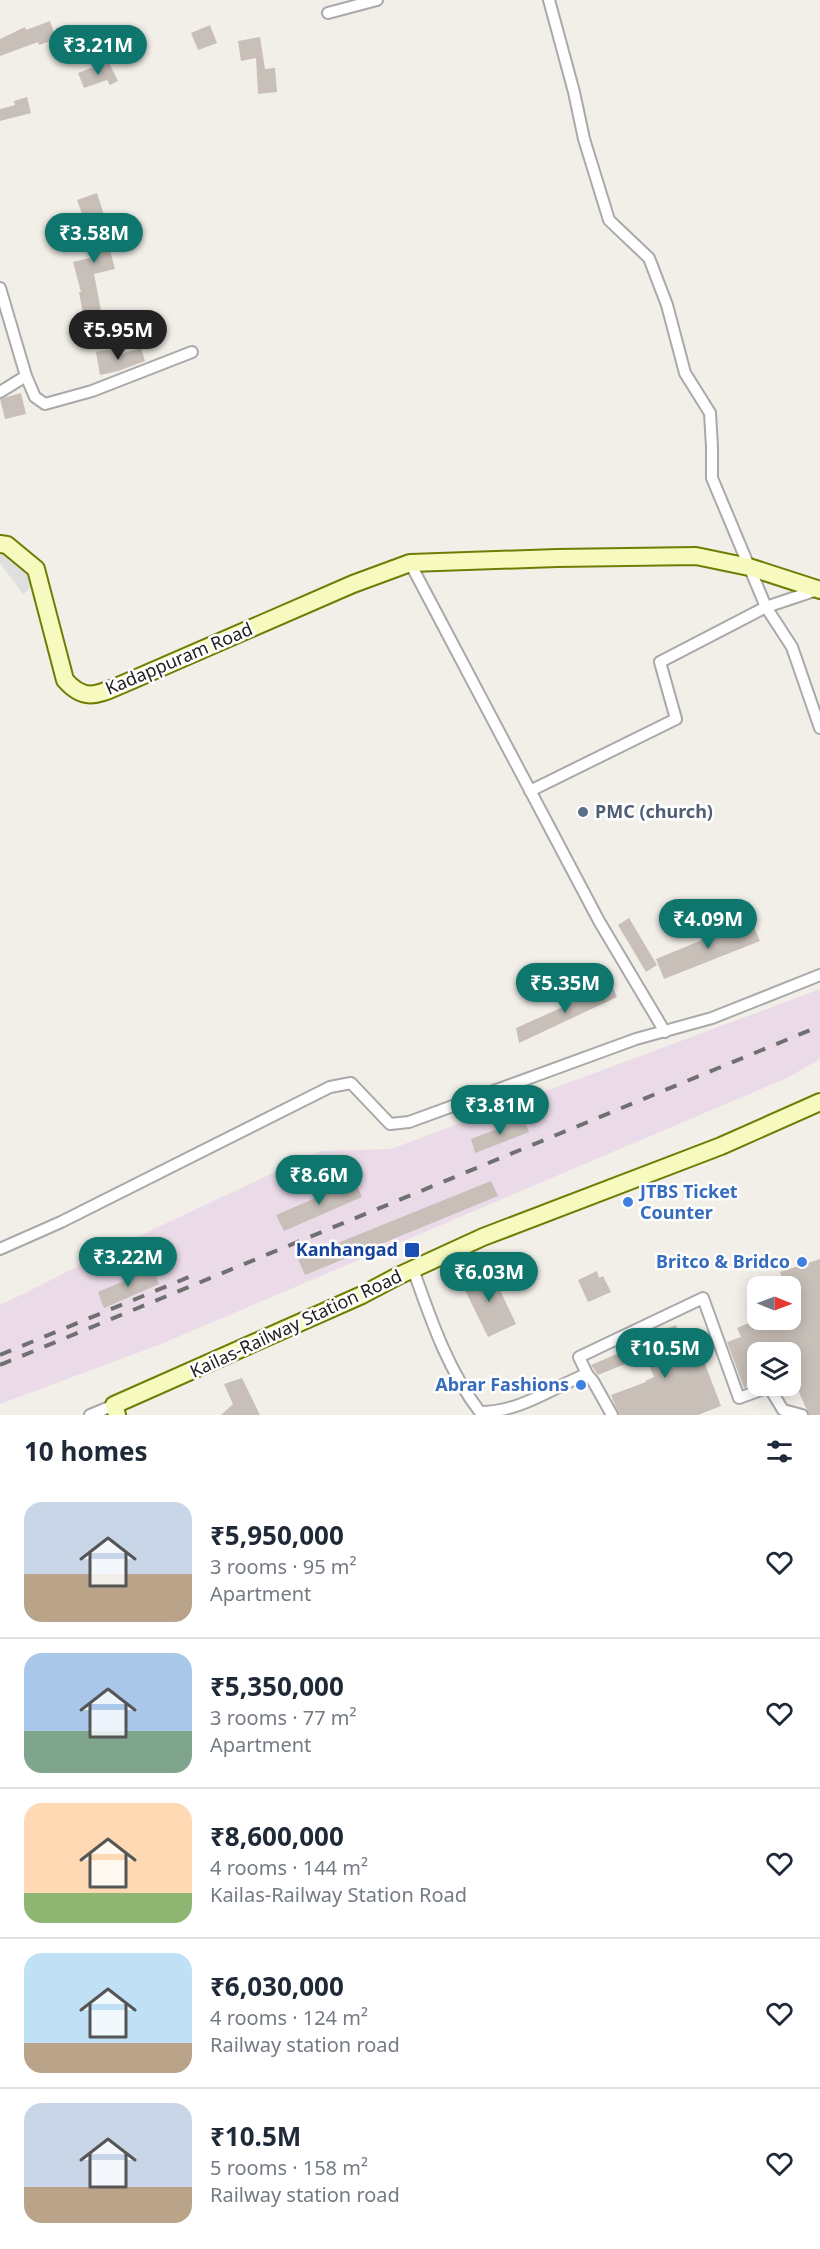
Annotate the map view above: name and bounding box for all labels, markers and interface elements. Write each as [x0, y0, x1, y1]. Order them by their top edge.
pin: ₹3.21M [49, 25, 147, 76]
text: ₹3.21M [63, 31, 133, 58]
pin: ₹3.58M [45, 213, 143, 264]
text: ₹3.58M [59, 219, 129, 246]
pin: ₹5.95M [69, 310, 167, 361]
text: ₹5.95M [83, 316, 153, 343]
street label: Kadappuram Road [101, 616, 256, 700]
place label: PMC (church) [595, 799, 713, 823]
marker: PMC (church) [576, 805, 590, 819]
pin: ₹4.09M [659, 899, 757, 950]
text: ₹4.09M [673, 905, 743, 932]
pin: ₹5.35M [516, 963, 614, 1014]
text: ₹5.35M [530, 969, 600, 996]
pin: ₹3.81M [451, 1085, 549, 1136]
text: ₹3.81M [465, 1091, 535, 1118]
pin: ₹8.6M [277, 1155, 361, 1206]
text: ₹8.6M [290, 1161, 348, 1188]
place label: JTBS Ticket Counter [638, 1179, 738, 1224]
marker: JTBS Ticket Counter [621, 1195, 635, 1209]
pin: ₹3.22M [79, 1237, 177, 1288]
place label: Kanhangad [296, 1237, 398, 1261]
marker: Kanhangad [403, 1241, 421, 1259]
text: ₹3.22M [93, 1243, 163, 1270]
place label: Britco & Bridco [656, 1249, 790, 1273]
pin: ₹6.03M [440, 1252, 538, 1303]
marker: Britco & Bridco [795, 1255, 809, 1269]
text: ₹6.03M [454, 1258, 524, 1285]
street label: Kailas-Railway Station Road [186, 1263, 405, 1383]
north arrow [747, 1276, 801, 1330]
map controls [747, 1276, 801, 1396]
pin: ₹10.5M [616, 1328, 714, 1379]
text: ₹10.5M [630, 1334, 700, 1361]
button: layers [747, 1342, 801, 1396]
place label: Abrar Fashions [435, 1372, 569, 1396]
marker: Abrar Fashions [574, 1378, 588, 1392]
text: 10 homes [24, 1433, 148, 1469]
icon: filters [763, 1435, 796, 1468]
text: ₹5,950,000 [210, 1517, 344, 1553]
icon: home [72, 1526, 144, 1598]
icon: heart [763, 1546, 796, 1579]
text: 3 rooms · 95 m² [210, 1553, 357, 1580]
text: Apartment [210, 1580, 311, 1607]
text: ₹5,350,000 [210, 1668, 344, 1704]
icon: home [72, 1677, 144, 1749]
icon: heart [763, 1697, 796, 1730]
text: 3 rooms · 77 m² [210, 1704, 357, 1731]
text: Apartment [210, 1731, 311, 1758]
text: ₹8,600,000 [210, 1818, 344, 1854]
icon: home [72, 1827, 144, 1899]
icon: heart [763, 1847, 796, 1880]
text: 4 rooms · 144 m² [210, 1854, 368, 1881]
text: Kailas-Railway Station Road [210, 1881, 467, 1908]
text: ₹6,030,000 [210, 1968, 344, 2004]
icon: home [72, 1977, 144, 2049]
icon: heart [763, 1997, 796, 2030]
text: 4 rooms · 124 m² [210, 2004, 368, 2031]
text: Railway station road [210, 2031, 400, 2058]
text: ₹10.5M [210, 2118, 301, 2154]
icon: home [72, 2127, 144, 2199]
icon: heart [763, 2147, 796, 2180]
text: 5 rooms · 158 m² [210, 2154, 368, 2181]
text: Railway station road [210, 2181, 400, 2208]

